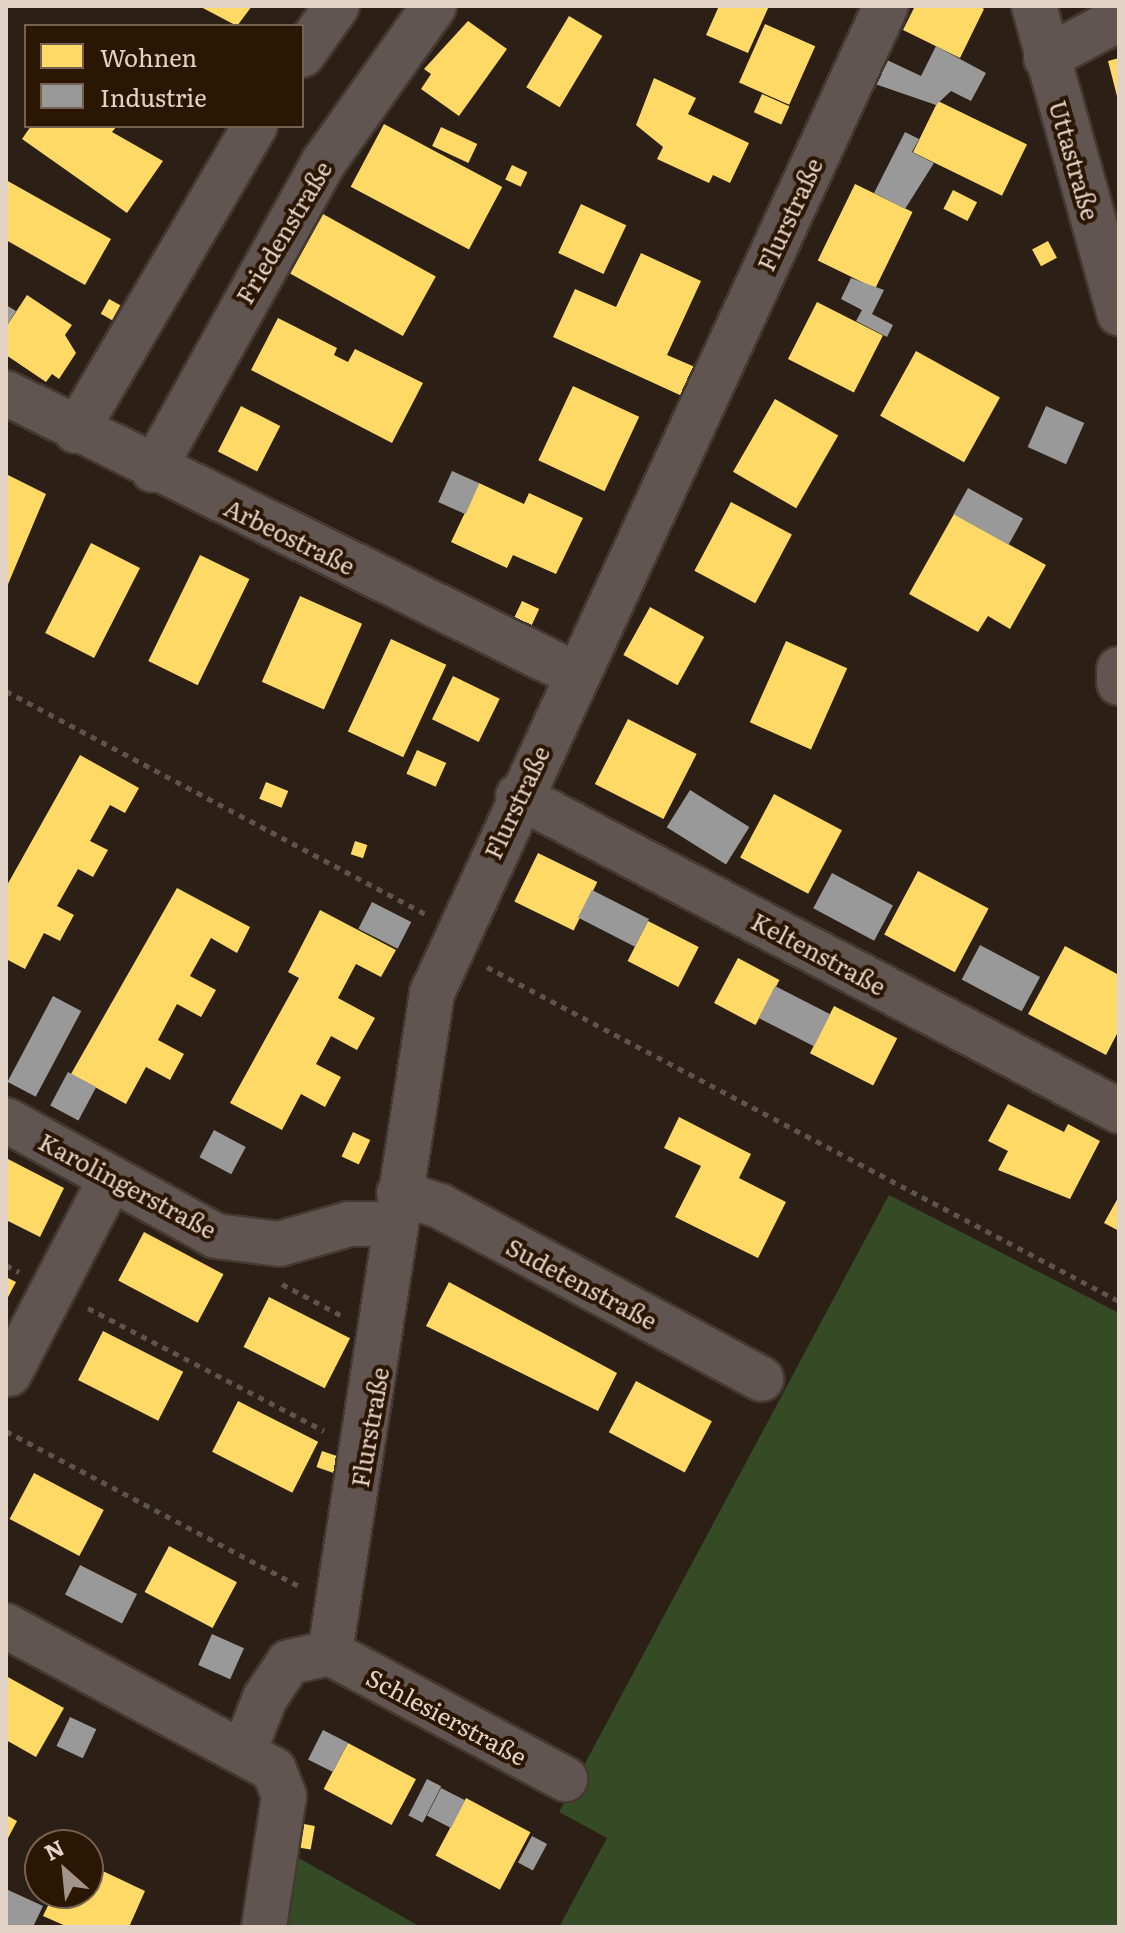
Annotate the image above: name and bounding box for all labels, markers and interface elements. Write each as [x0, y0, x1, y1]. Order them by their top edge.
legend [24, 24, 304, 128]
text: Wohnen [100, 39, 197, 74]
text: Industrie [100, 79, 207, 114]
street label: Uttastraße [1044, 97, 1106, 223]
street label: Flurstraße [750, 153, 828, 275]
street label: Friedenstraße [229, 156, 337, 308]
street label: Arbeostraße [220, 492, 360, 580]
street label: Flurstraße [477, 741, 555, 863]
street label: Keltenstraße [747, 906, 891, 1000]
street label: Karolingerstraße [35, 1126, 221, 1244]
street label: Sudetenstraße [502, 1231, 662, 1335]
street label: Flurstraße [344, 1365, 394, 1489]
street label: Schlesierstraße [362, 1662, 532, 1770]
north arrow [24, 1829, 104, 1909]
text: N [38, 1830, 70, 1868]

